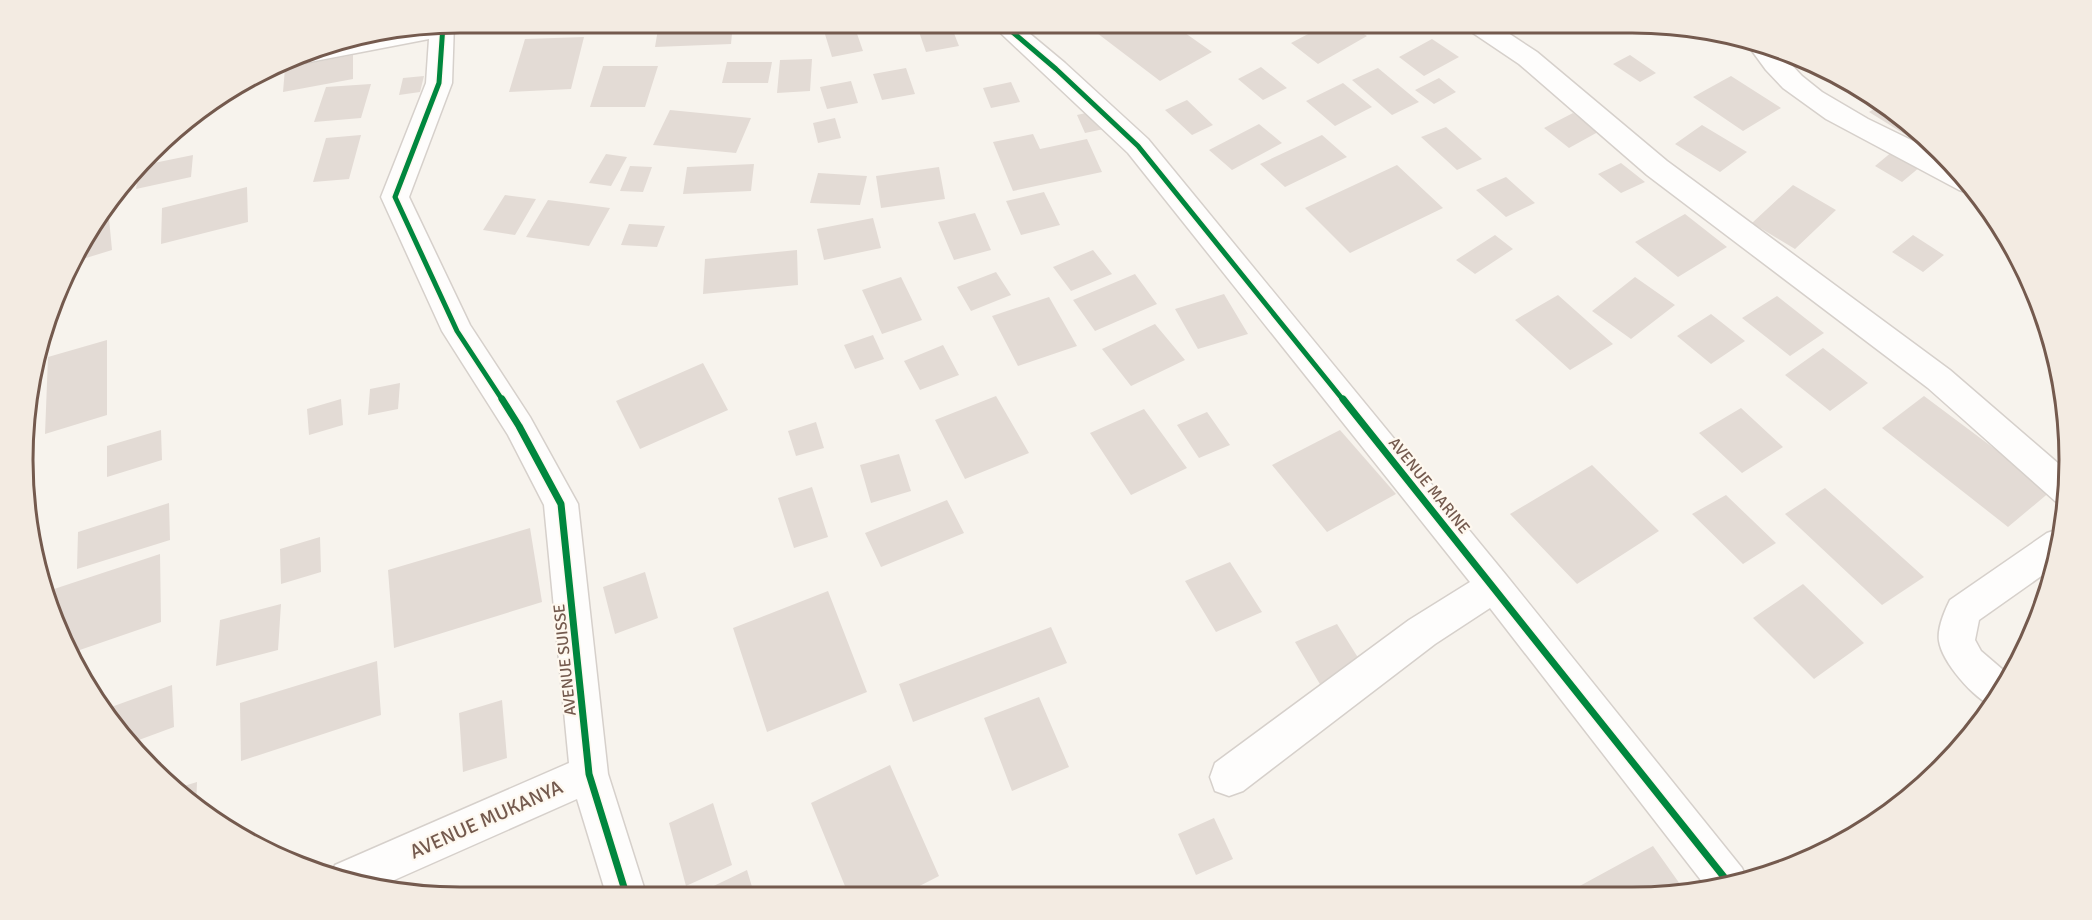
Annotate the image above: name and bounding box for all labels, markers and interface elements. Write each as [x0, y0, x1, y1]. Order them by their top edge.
street label: AVENUE MARINE [1384, 433, 1474, 538]
street label: AVENUE SUISSE [549, 603, 581, 717]
street label: AVENUE MUKANYA [406, 774, 567, 864]

